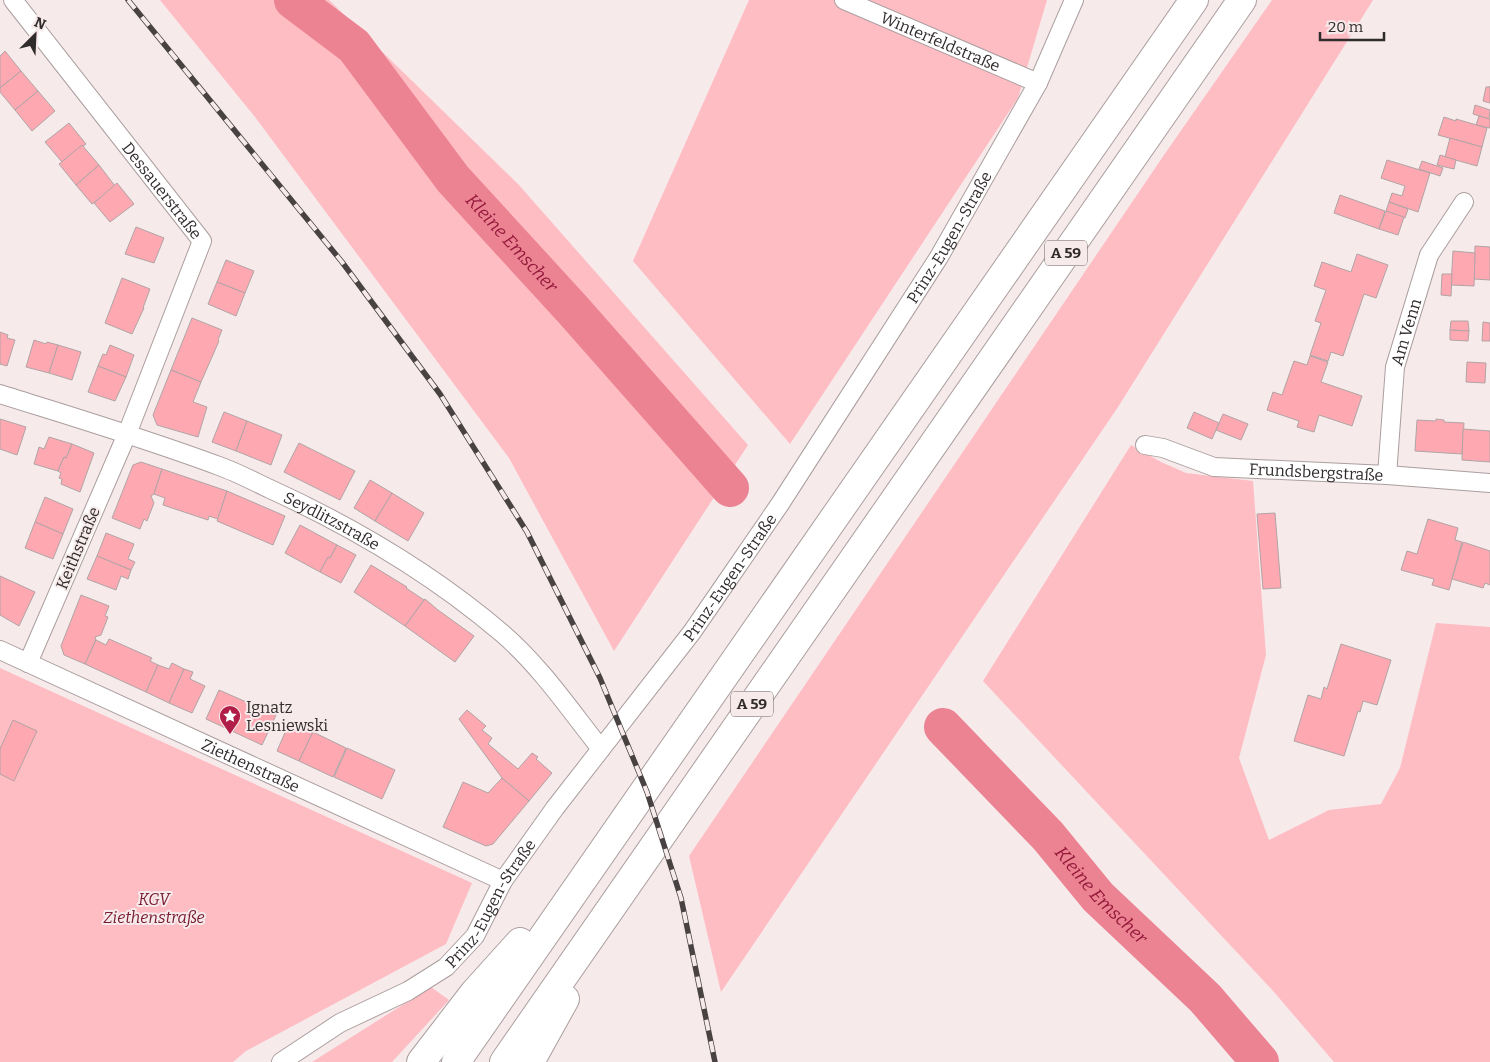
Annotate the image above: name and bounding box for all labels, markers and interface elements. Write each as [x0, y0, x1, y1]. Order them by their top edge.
street label: Winterfeldstraße [878, 7, 1003, 75]
north arrow [10, 10, 60, 60]
scale bar [1320, 10, 1384, 42]
text: N [32, 14, 49, 34]
text: 20 m [1328, 18, 1364, 36]
street label: Dessauerstraße [119, 138, 206, 243]
street label: Prinz-Eugen-Straße [902, 168, 995, 307]
water label: Kleine Emscher [461, 189, 563, 297]
road number: A 59 [1045, 240, 1087, 266]
street label: Am Venn [1387, 296, 1425, 367]
street label: Frundsbergstraße [1249, 459, 1384, 484]
street label: Seydlitzstraße [281, 487, 383, 554]
street label: Keithstraße [52, 504, 104, 592]
street label: Prinz-Eugen-Straße [679, 510, 780, 645]
road number: A 59 [731, 692, 773, 716]
place label: Ignatz Lesniewski [246, 698, 328, 735]
place icon: Ignatz Lesniewski [218, 704, 242, 735]
street label: Ziethenstraße [199, 735, 303, 796]
street label: Prinz-Eugen-Straße [441, 835, 539, 971]
water label: Kleine Emscher [1050, 842, 1152, 949]
park label: KGV Ziethenstraße [103, 890, 205, 927]

